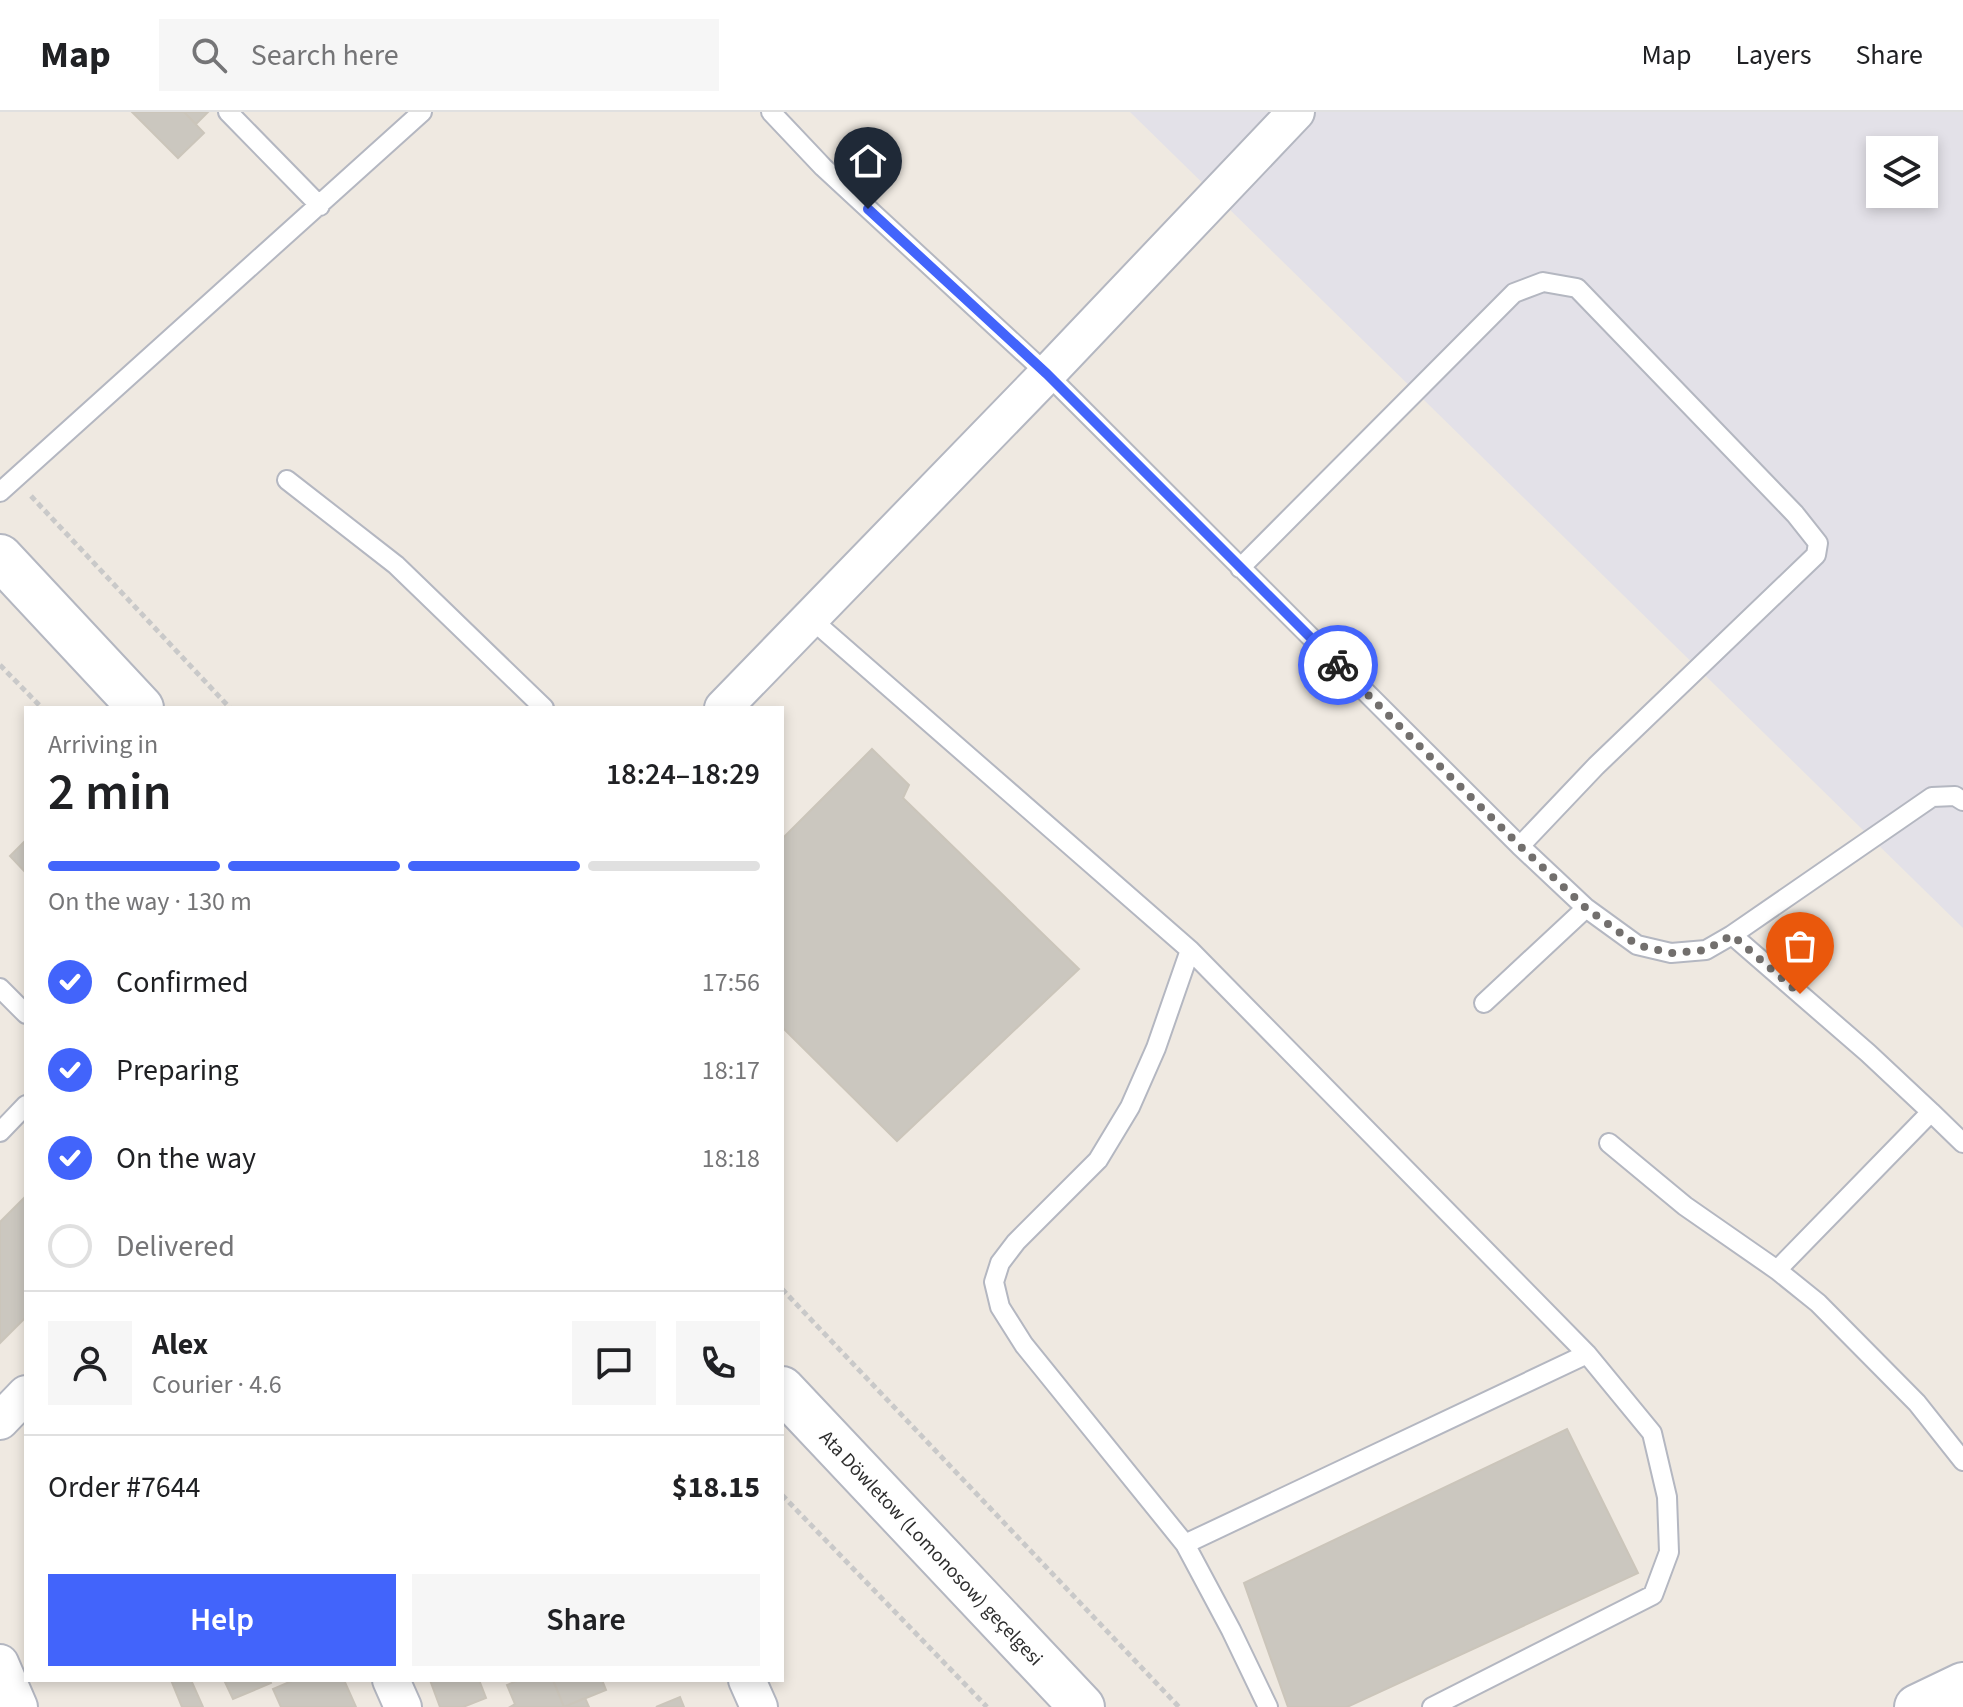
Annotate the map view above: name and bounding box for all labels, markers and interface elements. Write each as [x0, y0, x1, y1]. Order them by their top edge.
search box [159, 19, 719, 91]
text: Map [40, 28, 111, 82]
icon: search [187, 33, 231, 77]
text: Search here [251, 34, 399, 77]
text: Map [1641, 35, 1691, 75]
text: Layers [1735, 35, 1811, 75]
text: Share [1855, 35, 1923, 75]
pin [834, 127, 902, 209]
map controls [1866, 136, 1938, 208]
button: layers [1866, 136, 1938, 208]
icon: home [846, 139, 890, 183]
courier [1298, 625, 1378, 705]
icon: bike [1316, 643, 1360, 687]
text: Arriving in [48, 726, 158, 763]
text: 18:24–18:29 [606, 753, 760, 796]
text: 2 min [48, 756, 172, 830]
text: On the way · 130 m [48, 883, 252, 920]
pin [1766, 912, 1834, 994]
icon: bag [1778, 924, 1822, 968]
icon: check [48, 960, 92, 1004]
text: Confirmed [116, 961, 249, 1004]
text: 17:56 [702, 964, 760, 1001]
icon: check [48, 1048, 92, 1092]
text: Preparing [116, 1049, 239, 1092]
text: 18:17 [702, 1052, 760, 1089]
icon: check [48, 1136, 92, 1180]
text: On the way [116, 1137, 256, 1180]
text: 18:18 [702, 1140, 760, 1177]
text: Delivered [116, 1225, 235, 1268]
button: person [48, 1321, 132, 1405]
button: chat [572, 1321, 656, 1405]
button: phone [676, 1321, 760, 1405]
text: Alex [152, 1323, 208, 1366]
text: Courier · 4.6 [152, 1366, 282, 1403]
street label: Ata Döwletow (Lomonosow) geçelgesi [813, 1424, 1049, 1672]
text: Order #7644 [48, 1466, 201, 1509]
text: $18.15 [672, 1466, 760, 1509]
button: Help [48, 1574, 396, 1666]
button: Share [412, 1574, 760, 1666]

